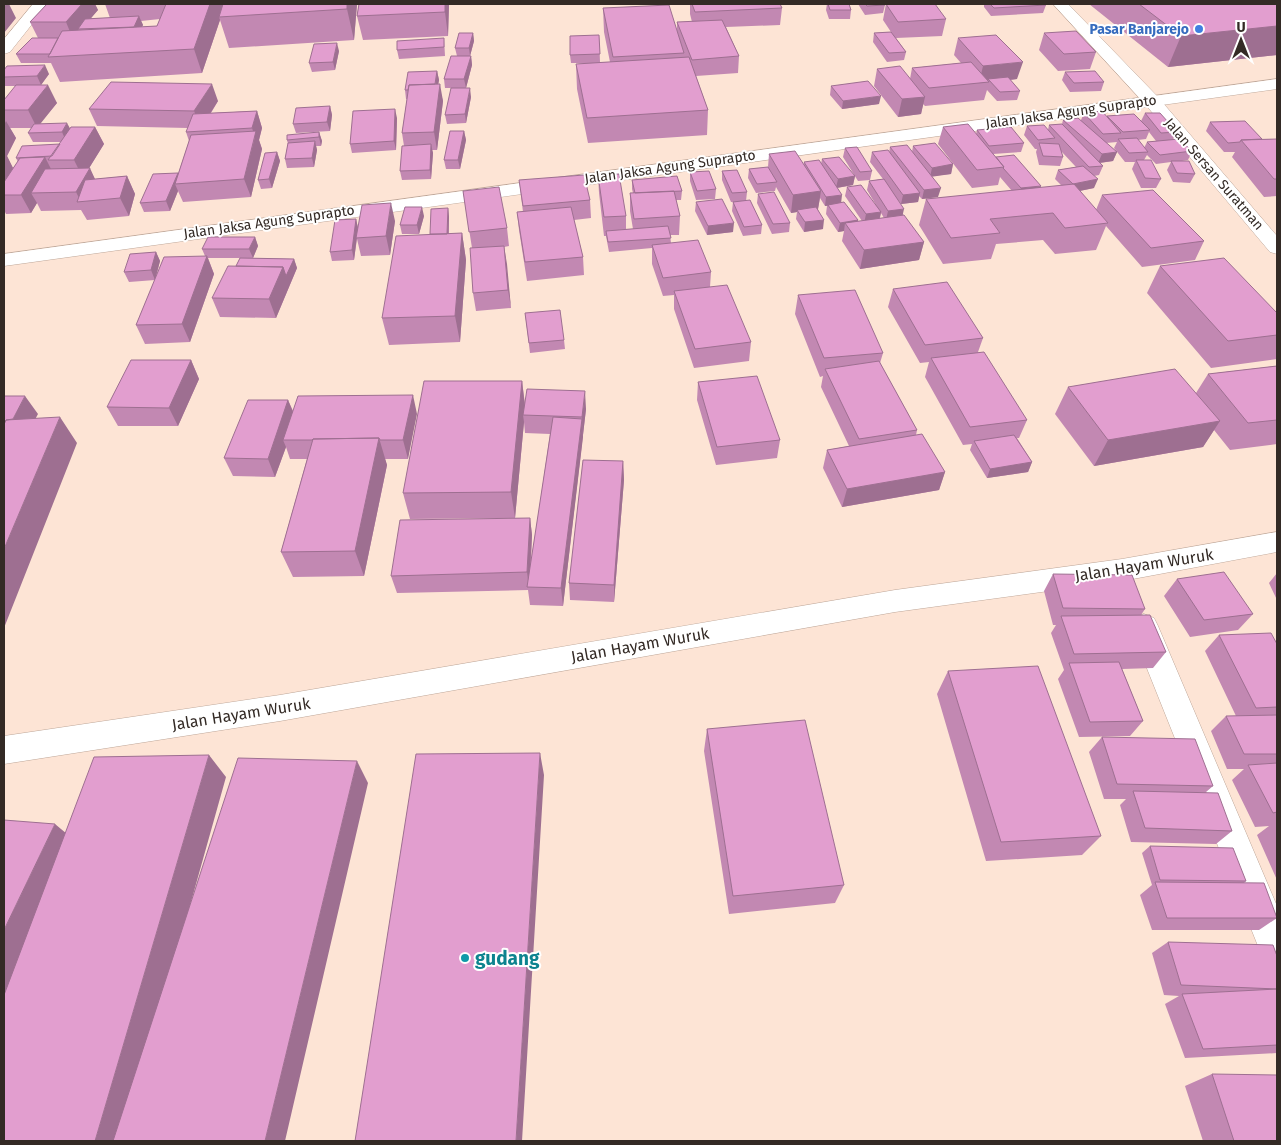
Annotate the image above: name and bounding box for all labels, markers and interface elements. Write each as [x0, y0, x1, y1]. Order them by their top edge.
north arrow [1216, 15, 1266, 65]
text: U [1236, 19, 1246, 36]
place label: Pasar Banjarejo [1090, 21, 1189, 38]
marker: Pasar Banjarejo [1193, 23, 1205, 35]
street label: Jalan Jaksa Agung Suprapto [984, 92, 1158, 132]
street label: Jalan Sersan Suratman [1161, 115, 1267, 233]
street label: Jalan Jaksa Agung Suprapto [583, 147, 757, 187]
street label: Jalan Jaksa Agung Suprapto [182, 202, 356, 242]
street label: Jalan Hayam Wuruk [1073, 545, 1215, 585]
street label: Jalan Hayam Wuruk [569, 623, 711, 667]
street label: Jalan Hayam Wuruk [170, 694, 312, 734]
place label: gudang [475, 947, 540, 970]
marker: gudang [459, 952, 471, 964]

